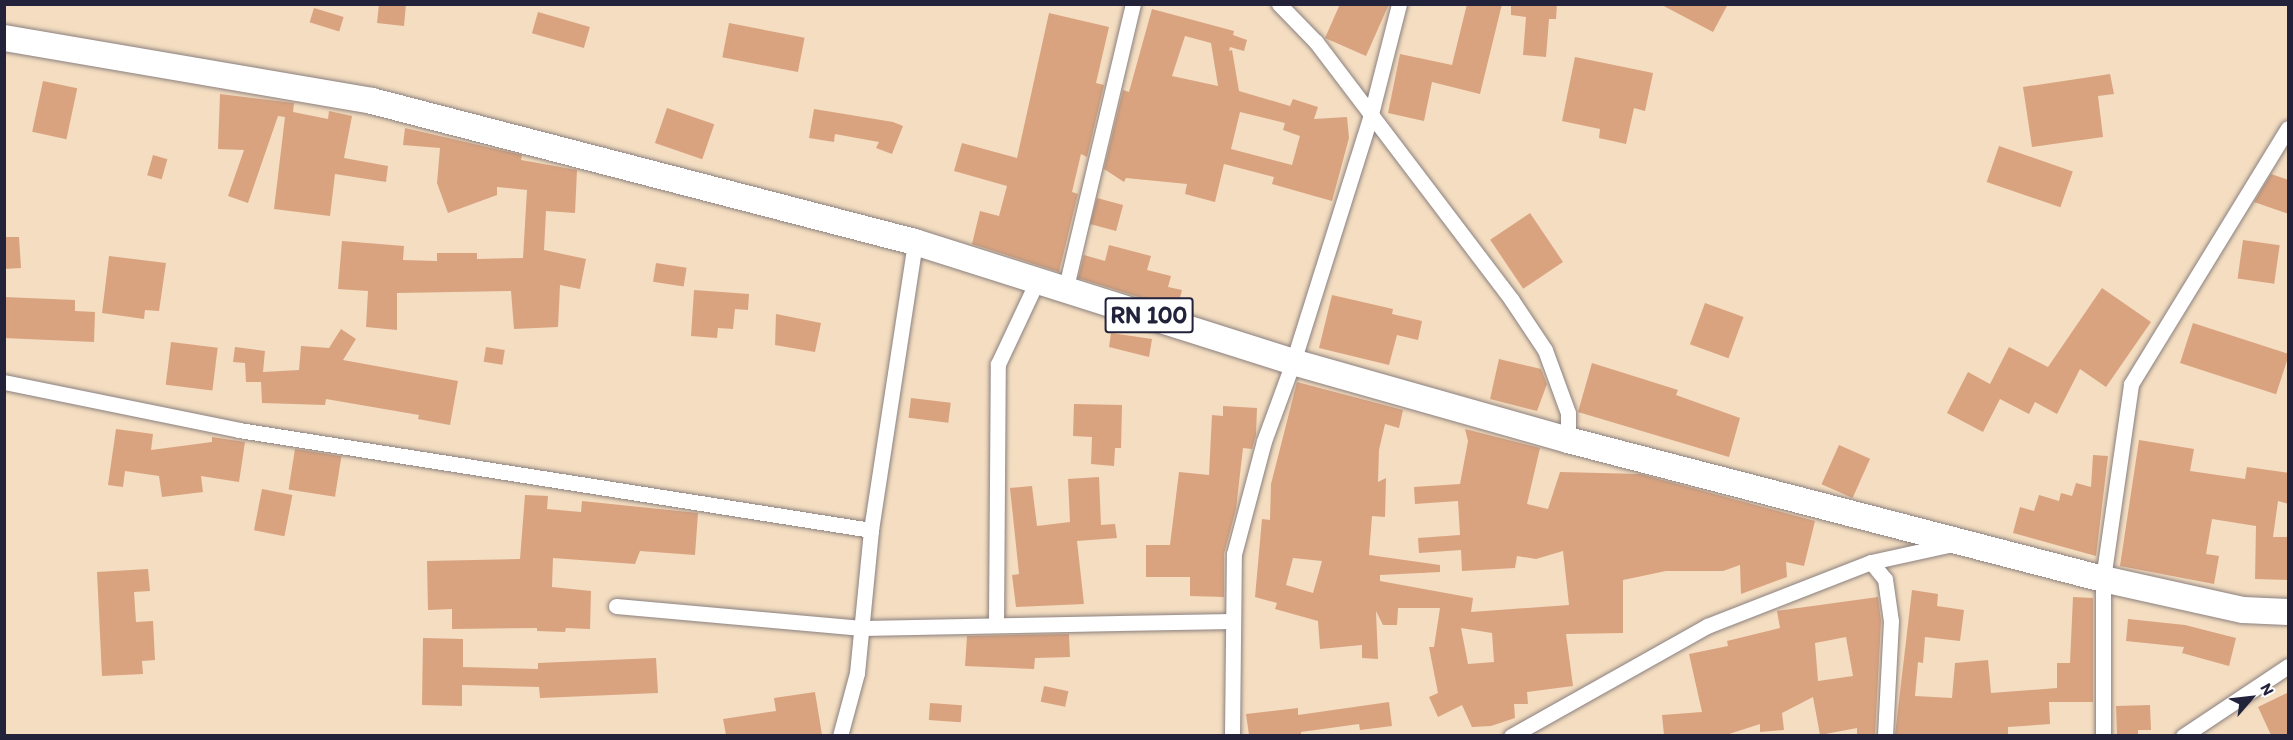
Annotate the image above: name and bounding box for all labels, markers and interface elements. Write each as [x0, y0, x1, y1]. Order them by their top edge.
road number: RN 100 [1104, 294, 1194, 336]
north arrow [2221, 668, 2281, 728]
text: N [2256, 680, 2278, 699]

